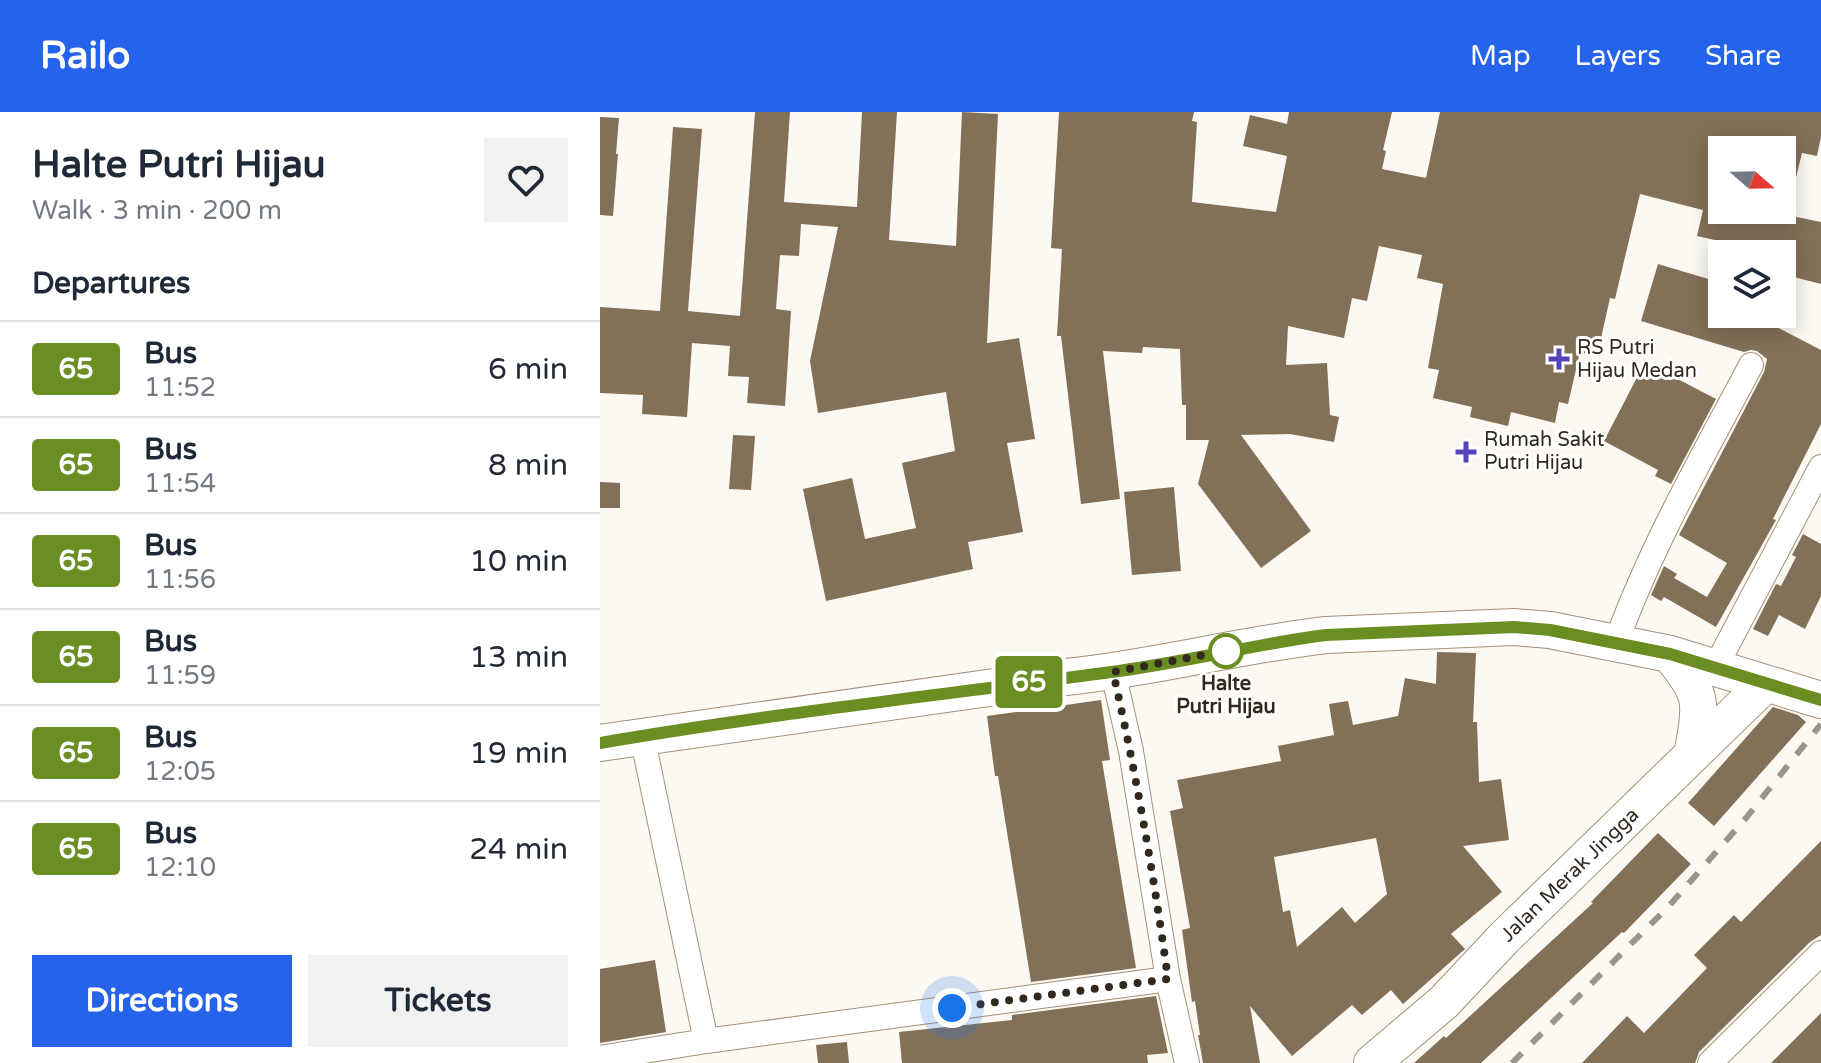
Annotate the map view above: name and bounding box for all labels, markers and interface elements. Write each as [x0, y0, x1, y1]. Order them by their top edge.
text: Railo [40, 33, 130, 79]
text: Map [1470, 39, 1531, 73]
text: Layers [1575, 39, 1661, 73]
text: Share [1705, 39, 1781, 73]
north arrow [1708, 136, 1796, 224]
map controls [1708, 136, 1796, 328]
button: heart [484, 138, 568, 222]
text: Halte Putri Hijau [32, 142, 326, 188]
text: Walk · 3 min · 200 m [32, 195, 282, 226]
button: layers [1708, 240, 1796, 328]
text: Departures [32, 265, 190, 302]
text: Bus [144, 335, 197, 372]
place label: RS Putri Hijau Medan [1577, 336, 1697, 383]
marker: RS Putri Hijau Medan [1548, 348, 1570, 370]
text: 6 min [488, 351, 568, 388]
text: 65 [58, 352, 94, 386]
text: 11:52 [144, 372, 216, 403]
place label: Rumah Sakit Putri Hijau [1484, 428, 1605, 475]
text: Bus [144, 431, 197, 468]
marker: Rumah Sakit Putri Hijau [1455, 441, 1477, 463]
text: 8 min [488, 447, 568, 484]
text: 65 [58, 448, 94, 482]
text: 11:54 [144, 468, 216, 499]
text: Bus [144, 527, 197, 564]
text: 10 min [469, 543, 568, 580]
text: 65 [58, 544, 94, 578]
text: 11:56 [144, 564, 216, 595]
text: Bus [144, 623, 197, 660]
marker: Halte Putri Hijau [1209, 634, 1243, 668]
text: 13 min [469, 639, 568, 676]
text: 65 [58, 640, 94, 674]
line badge: 65 [993, 656, 1065, 708]
text: 11:59 [144, 660, 216, 691]
text: 65 [1011, 665, 1047, 699]
place label: Halte Putri Hijau [1176, 672, 1276, 719]
text: Bus [144, 719, 197, 756]
text: 19 min [469, 735, 568, 772]
text: 65 [58, 736, 94, 770]
text: 12:05 [144, 756, 216, 787]
street label: Jalan Merak Jingga [1496, 803, 1644, 947]
text: Bus [144, 815, 197, 852]
text: 24 min [469, 831, 568, 868]
text: 65 [58, 832, 94, 866]
text: 12:10 [144, 852, 216, 883]
button: Directions [32, 955, 292, 1047]
button: Tickets [308, 955, 568, 1047]
your location [932, 988, 972, 1028]

